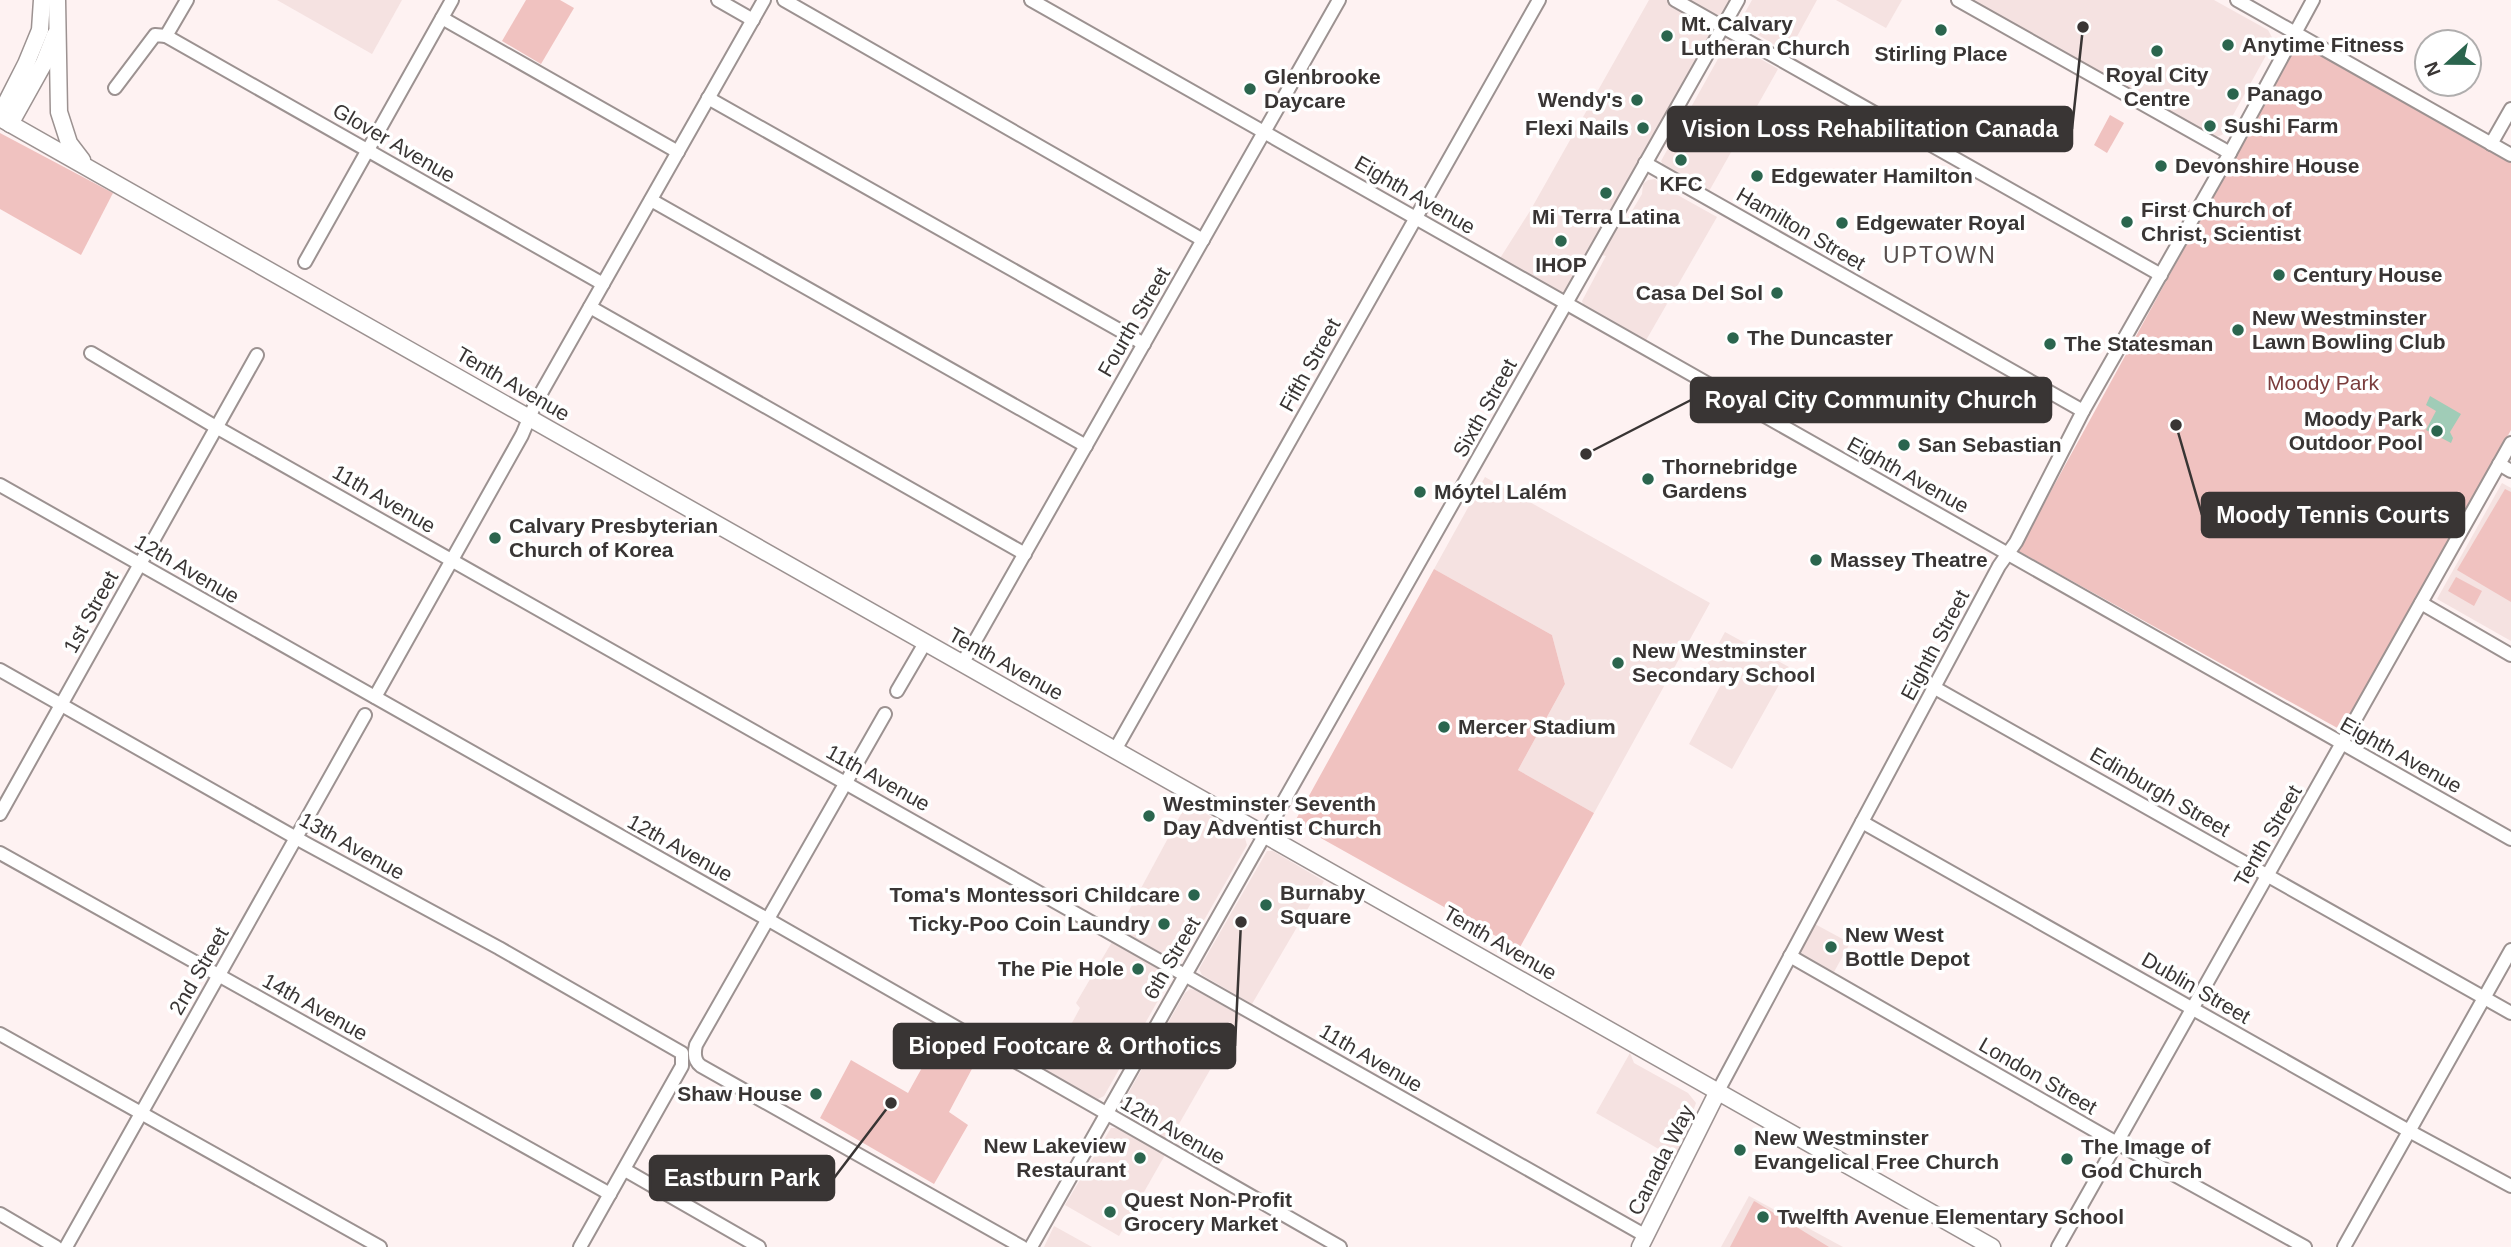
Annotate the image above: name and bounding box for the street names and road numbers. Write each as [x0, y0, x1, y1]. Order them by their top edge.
street label: Glover Avenue [329, 98, 459, 187]
street label: Eighth Avenue [1351, 151, 1479, 238]
street label: Hamilton Street [1733, 182, 1870, 275]
street label: Fourth Street [1093, 263, 1174, 381]
street label: Fifth Street [1275, 314, 1345, 415]
street label: Tenth Avenue [453, 342, 574, 425]
street label: Sixth Street [1448, 355, 1521, 461]
street label: Eighth Avenue [1844, 432, 1973, 517]
street label: 11th Avenue [329, 460, 440, 537]
street label: 12th Avenue [131, 530, 243, 608]
street label: 1st Street [59, 567, 122, 657]
street label: Eighth Street [1896, 586, 1973, 704]
street label: Tenth Avenue [945, 623, 1067, 704]
street label: Eighth Avenue [2337, 712, 2466, 797]
street label: 11th Avenue [822, 740, 934, 815]
street label: Edinburgh Street [2086, 742, 2234, 841]
street label: Tenth Street [2229, 781, 2306, 891]
street label: 13th Avenue [296, 807, 409, 884]
street label: 12th Avenue [624, 809, 737, 886]
street label: Tenth Avenue [1440, 901, 1561, 984]
street label: 6th Street [1139, 912, 1204, 1003]
street label: 2nd Street [164, 923, 233, 1018]
street label: Dublin Street [2138, 947, 2255, 1028]
street label: 14th Avenue [259, 968, 372, 1045]
street label: 11th Avenue [1316, 1019, 1427, 1096]
street label: London Street [1975, 1033, 2101, 1119]
street label: 12th Avenue [1117, 1091, 1229, 1169]
street label: Canada Way [1623, 1100, 1698, 1219]

